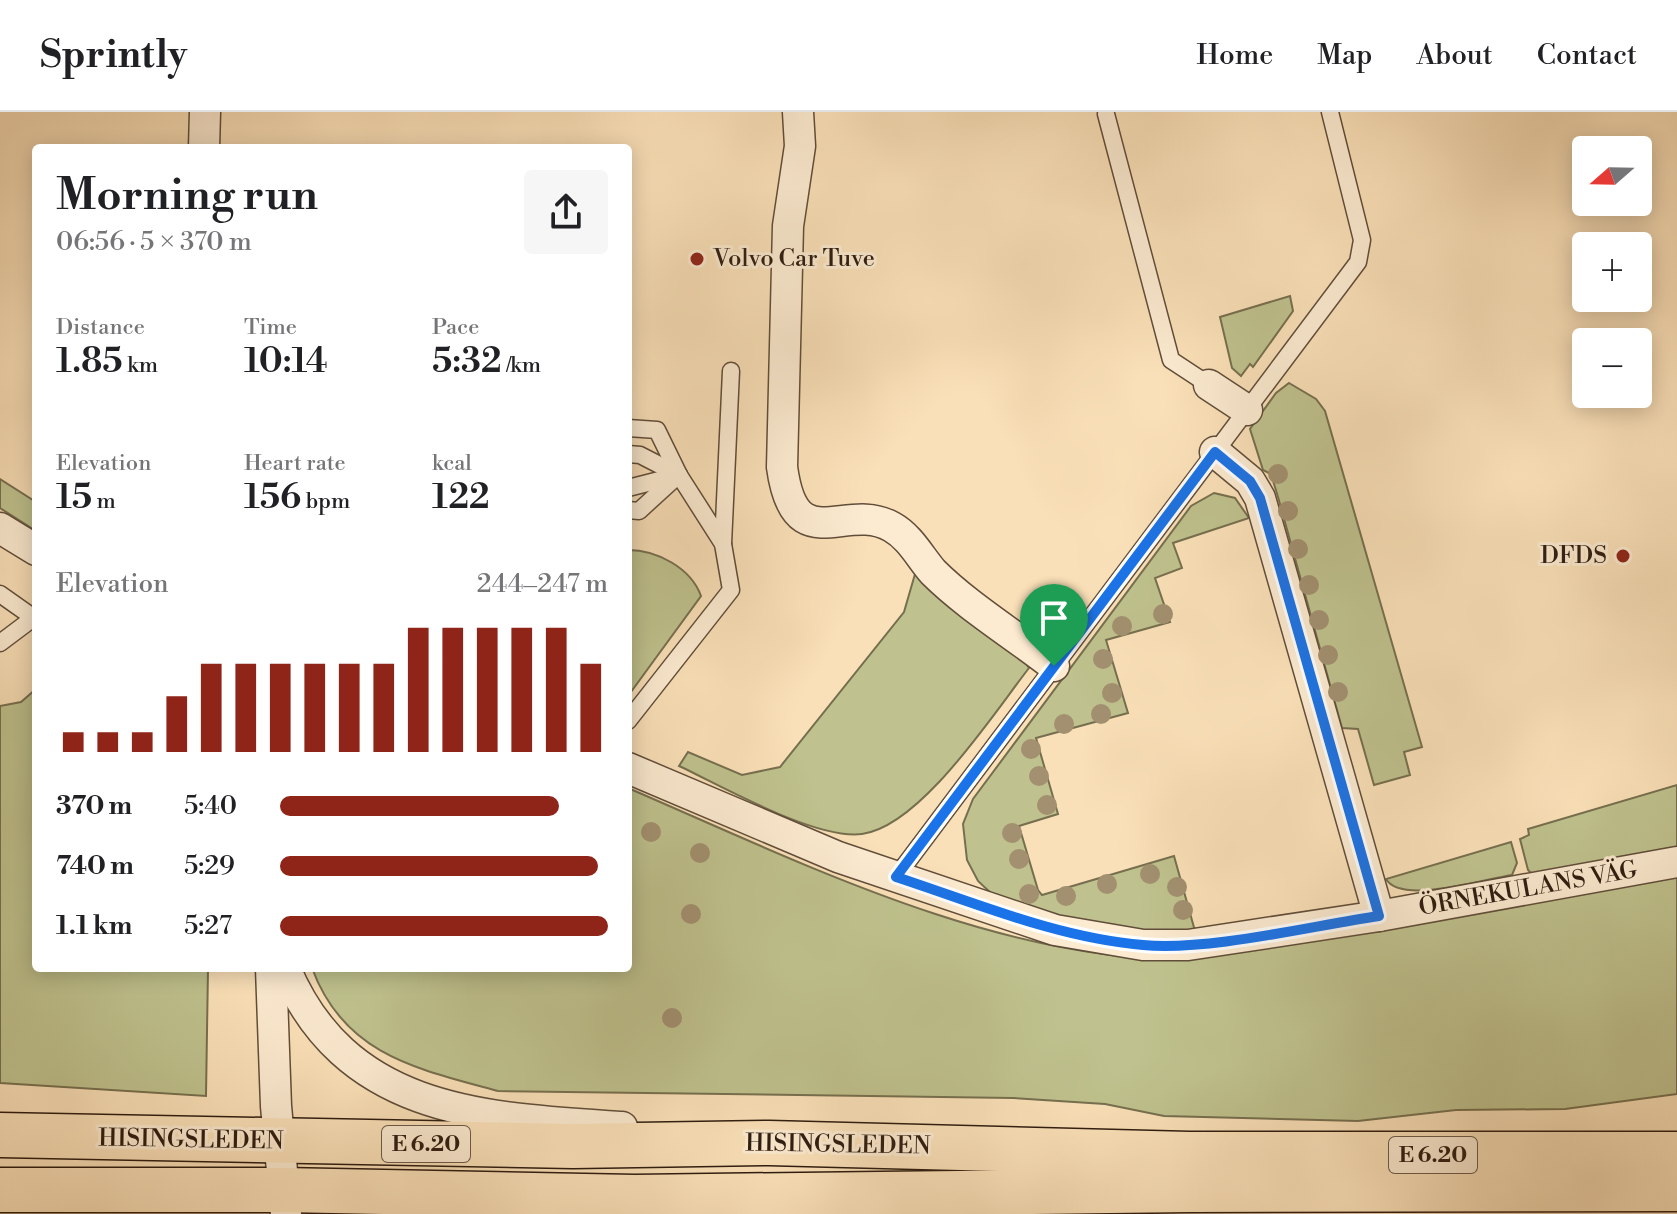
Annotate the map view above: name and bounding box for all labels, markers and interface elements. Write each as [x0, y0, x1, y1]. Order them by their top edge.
text: Sprintly [40, 32, 187, 79]
text: Home [1197, 38, 1273, 73]
text: Map [1317, 38, 1372, 73]
text: About [1416, 38, 1493, 73]
text: Contact [1537, 38, 1637, 73]
north arrow [1572, 136, 1652, 216]
map controls [1572, 136, 1652, 408]
text: Morning run [56, 168, 318, 223]
button: share [524, 170, 608, 254]
text: 06:56 · 5 × 370 m [56, 226, 252, 258]
button: + [1572, 232, 1652, 312]
place label: Volvo Car Tuve [712, 244, 875, 274]
marker: Volvo Car Tuve [688, 250, 706, 268]
text: Distance [56, 314, 145, 341]
text: Time [244, 314, 297, 341]
text: Pace [432, 314, 479, 341]
button: − [1572, 328, 1652, 408]
text: 1.85 [56, 341, 123, 383]
text: 10:14 [244, 341, 328, 383]
text: 5:32 [432, 341, 502, 383]
text: km [123, 352, 158, 379]
text: /km [502, 352, 541, 379]
text: Elevation [56, 450, 151, 477]
text: Heart rate [244, 450, 346, 477]
text: kcal [432, 450, 472, 477]
text: 15 [56, 477, 92, 519]
text: 156 [244, 477, 301, 519]
text: 122 [432, 477, 490, 519]
text: m [92, 488, 116, 515]
text: bpm [301, 488, 350, 515]
place label: DFDS [1540, 541, 1607, 571]
marker: DFDS [1614, 547, 1632, 565]
text: Elevation [56, 568, 169, 600]
text: 244–247 m [477, 568, 608, 600]
pin [1020, 584, 1088, 666]
icon: arrive [1032, 596, 1076, 640]
text: 370 m [56, 790, 132, 822]
text: 5:40 [184, 790, 237, 822]
text: 740 m [56, 850, 134, 882]
text: 5:29 [184, 850, 235, 882]
street label: ÖRNEKULANS VÄG [1416, 854, 1640, 923]
text: 1.1 km [56, 910, 132, 942]
text: 5:27 [184, 910, 232, 942]
street label: HISINGSLEDEN [98, 1123, 284, 1157]
road number: E 6.20 [382, 1126, 470, 1162]
street label: HISINGSLEDEN [745, 1128, 931, 1162]
road number: E 6.20 [1389, 1137, 1477, 1173]

